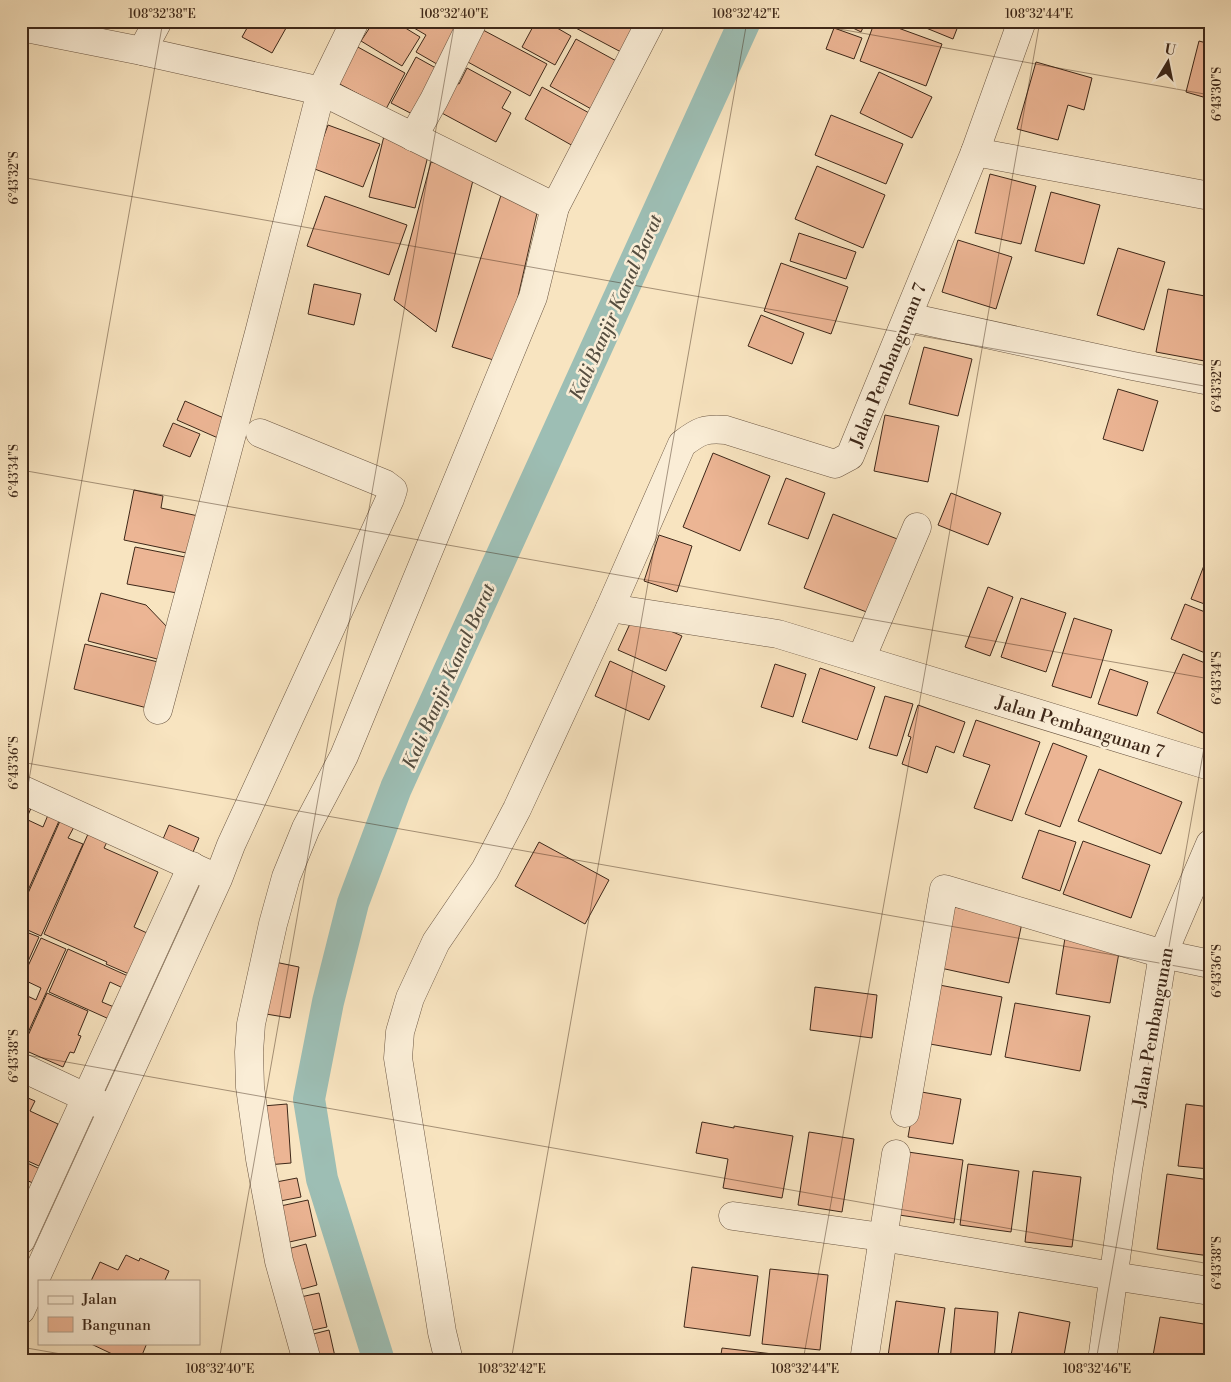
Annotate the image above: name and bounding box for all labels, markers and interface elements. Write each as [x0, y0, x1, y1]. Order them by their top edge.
text: 108°32'38"E [128, 7, 196, 22]
text: 108°32'40"E [420, 7, 488, 22]
text: 108°32'42"E [712, 7, 780, 22]
text: 108°32'44"E [1005, 7, 1073, 22]
north arrow [1144, 38, 1194, 88]
text: U [1163, 40, 1177, 60]
text: 6°43'30"S [1210, 67, 1225, 121]
text: 6°43'32"S [7, 151, 22, 205]
water label: Kali Banjir Kanal Barat [564, 210, 668, 404]
street label: Jalan Pembangunan 7 [845, 280, 932, 451]
text: 6°43'32"S [1210, 359, 1225, 413]
text: 6°43'34"S [7, 444, 22, 498]
water label: Kali Banjir Kanal Barat [397, 579, 501, 773]
text: 6°43'34"S [1210, 651, 1225, 705]
street label: Jalan Pembangunan 7 [992, 691, 1167, 764]
text: 6°43'36"S [7, 736, 22, 790]
text: 6°43'36"S [1210, 944, 1225, 998]
street label: Jalan Pembangunan [1128, 945, 1179, 1110]
text: 6°43'38"S [7, 1029, 22, 1083]
text: 6°43'38"S [1210, 1236, 1225, 1290]
legend [38, 1280, 200, 1344]
text: Jalan [81, 1290, 117, 1309]
text: Bangunan [81, 1316, 151, 1335]
text: 108°32'40"E [186, 1362, 254, 1377]
text: 108°32'42"E [478, 1362, 546, 1377]
text: 108°32'44"E [771, 1362, 839, 1377]
text: 108°32'46"E [1063, 1362, 1131, 1377]

